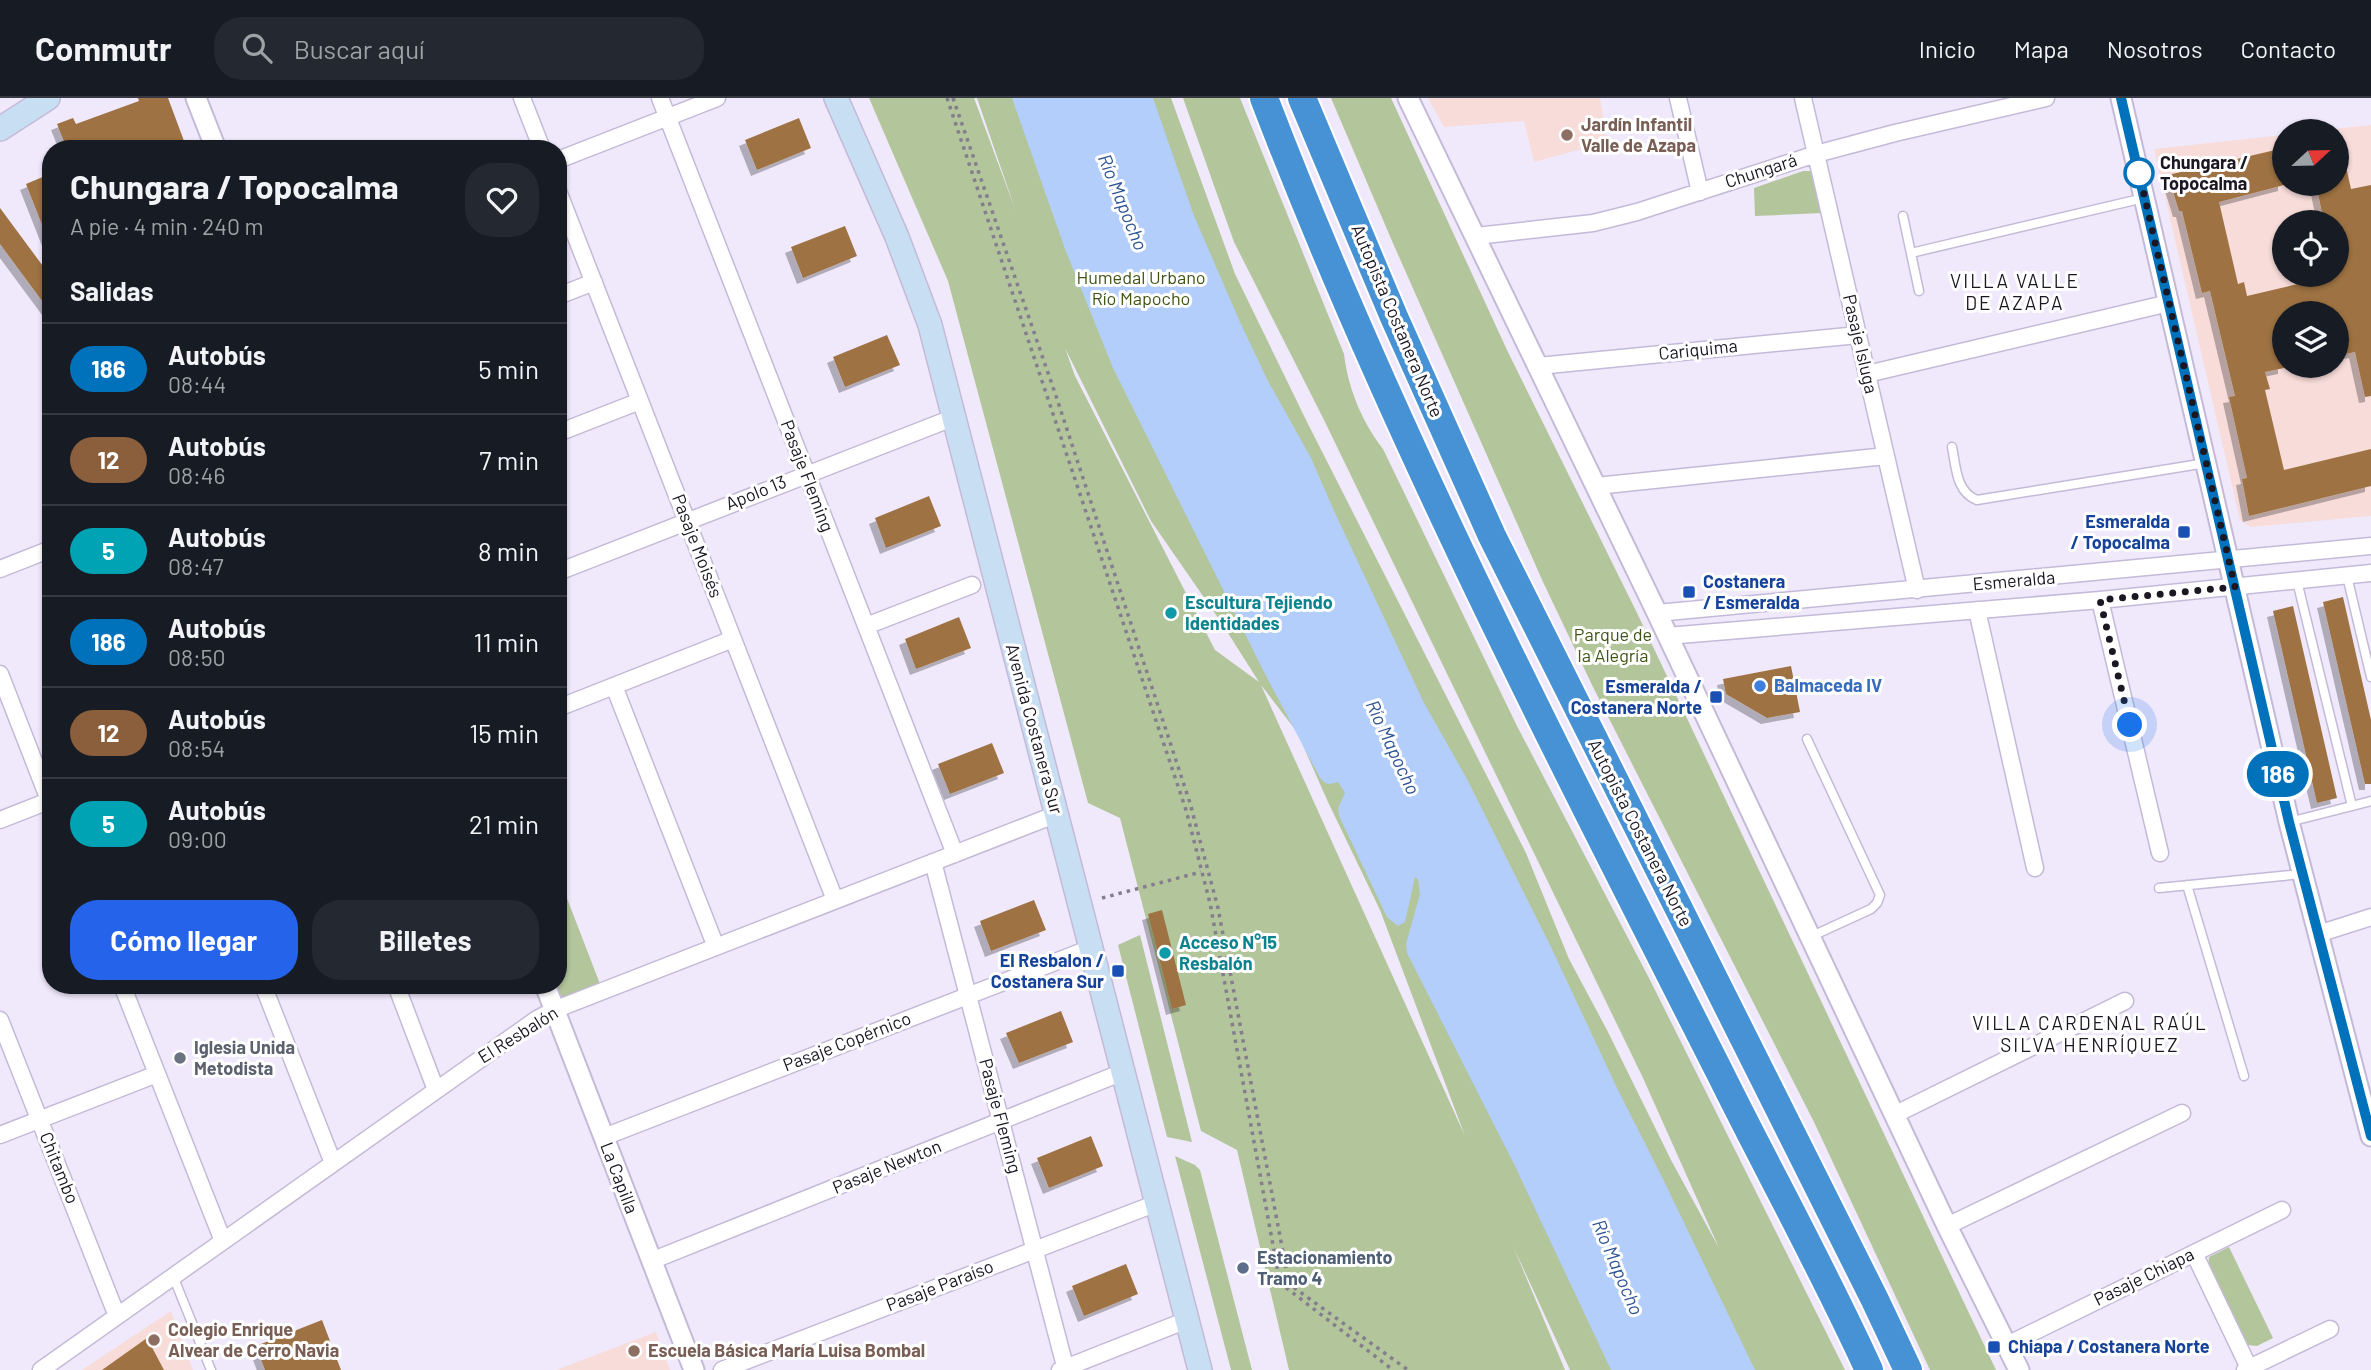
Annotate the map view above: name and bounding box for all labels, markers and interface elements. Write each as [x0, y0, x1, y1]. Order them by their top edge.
search box [214, 17, 704, 80]
text: Commutr [35, 28, 172, 68]
icon: search [238, 29, 276, 67]
text: Buscar aquí [294, 33, 425, 64]
text: Inicio [1919, 34, 1976, 63]
text: Mapa [2014, 34, 2069, 63]
text: Nosotros [2107, 34, 2203, 63]
text: Contacto [2241, 34, 2336, 63]
place label: Jardín Infantil Valle de Azapa [1581, 113, 1696, 156]
north arrow [2272, 119, 2348, 196]
map controls [2272, 119, 2349, 378]
marker: Jardín Infantil Valle de Azapa [1559, 127, 1575, 143]
street label: Chungará [1722, 148, 1800, 192]
water label: Río Mapocho [1094, 150, 1153, 253]
place label: Chungara / Topocalma [2160, 151, 2248, 194]
marker: Chungara / Topocalma [2124, 158, 2154, 188]
button: heart [465, 163, 539, 237]
text: Chungara / Topocalma [70, 166, 399, 206]
button: locate [2272, 210, 2349, 287]
text: A pie · 4 min · 240 m [70, 212, 264, 240]
street label: Autopista Costanera Norte [1347, 221, 1449, 420]
park label: Humedal Urbano Río Mapocho [1076, 266, 1206, 309]
district label: VILLA VALLE DE AZAPA [1950, 269, 2080, 314]
text: Salidas [70, 275, 154, 306]
street label: Pasaje Isluga [1839, 292, 1883, 396]
button: layers [2272, 301, 2349, 378]
street label: Cariquima [1657, 334, 1739, 364]
text: Autobús [168, 339, 266, 370]
text: 5 min [478, 353, 539, 384]
text: 186 [91, 354, 126, 383]
text: 08:44 [168, 370, 226, 398]
street label: Pasaje Fleming [777, 417, 839, 535]
text: Autobús [168, 430, 266, 461]
text: 7 min [479, 444, 539, 475]
text: 12 [98, 445, 119, 474]
text: 08:46 [168, 461, 225, 489]
street label: Apolo 13 [722, 470, 789, 514]
street label: Pasaje Moisés [668, 491, 728, 601]
place label: Esmeralda / Topocalma [2071, 510, 2170, 553]
text: Autobús [168, 521, 266, 552]
marker: Esmeralda / Topocalma [2176, 524, 2192, 540]
text: 8 min [478, 535, 539, 566]
text: 5 [102, 536, 115, 565]
text: 08:47 [168, 552, 224, 580]
street label: Esmeralda [1972, 565, 2056, 595]
place label: Costanera / Esmeralda [1703, 570, 1800, 613]
marker: Costanera / Esmeralda [1681, 584, 1697, 600]
place label: Escultura Tejiendo Identidades [1185, 591, 1333, 634]
marker: Escultura Tejiendo Identidades [1163, 605, 1179, 621]
text: Autobús [168, 612, 266, 643]
park label: Parque de la Alegría [1574, 623, 1652, 666]
text: 11 min [473, 626, 539, 657]
text: 186 [91, 627, 126, 656]
street label: Avenida Costanera Sur [1002, 641, 1068, 817]
text: 08:50 [168, 643, 226, 671]
place label: Balmaceda IV [1774, 674, 1882, 696]
place label: Esmeralda / Costanera Norte [1571, 675, 1702, 718]
marker: Balmaceda IV [1752, 678, 1768, 694]
marker: Esmeralda / Costanera Norte [1708, 689, 1724, 705]
water label: Río Mapocho [1362, 696, 1425, 798]
text: Autobús [168, 703, 266, 734]
your location [2112, 707, 2147, 742]
text: 15 min [469, 717, 539, 748]
text: 12 [98, 718, 119, 747]
text: 08:54 [168, 734, 225, 762]
street label: Autopista Costanera Norte [1584, 735, 1698, 930]
line badge: 186 [2238, 751, 2318, 797]
text: 186 [2261, 759, 2295, 788]
text: Autobús [168, 794, 266, 825]
text: 21 min [469, 808, 539, 839]
text: 5 [102, 809, 115, 838]
text: 09:00 [168, 825, 227, 853]
button: Cómo llegar [70, 900, 298, 980]
button: Billetes [312, 900, 539, 980]
place label: Acceso N°15 Resbalón [1179, 931, 1277, 974]
marker: Acceso N°15 Resbalón [1157, 945, 1173, 961]
place label: El Resbalon / Costanera Sur [991, 949, 1104, 992]
marker: El Resbalon / Costanera Sur [1110, 963, 1126, 979]
street label: El Resbalón [473, 1001, 562, 1067]
street label: Pasaje Copérnico [780, 1007, 914, 1076]
district label: VILLA CARDENAL RAÚL SILVA HENRÍQUEZ [1972, 1011, 2208, 1056]
place label: Iglesia Unida Metodista [194, 1036, 295, 1079]
marker: Iglesia Unida Metodista [172, 1050, 188, 1066]
street label: Pasaje Fleming [975, 1056, 1027, 1176]
street label: Chitambo [36, 1129, 84, 1207]
street label: Pasaje Newton [829, 1134, 944, 1198]
street label: La Capilla [596, 1139, 644, 1217]
water label: Río Mapocho [1588, 1216, 1649, 1318]
street label: Pasaje Chiapa [2090, 1242, 2197, 1310]
place label: Estacionamiento Tramo 4 [1257, 1246, 1393, 1289]
street label: Pasaje Paraíso [883, 1255, 996, 1316]
marker: Estacionamiento Tramo 4 [1235, 1260, 1251, 1276]
place label: Colegio Enrique Alvear de Cerro Navia [168, 1318, 339, 1361]
marker: Colegio Enrique Alvear de Cerro Navia [146, 1332, 162, 1348]
place label: Chiapa / Costanera Norte [2008, 1335, 2210, 1357]
place label: Escuela Básica María Luisa Bombal [648, 1339, 925, 1361]
marker: Chiapa / Costanera Norte [1986, 1339, 2002, 1355]
marker: Escuela Básica María Luisa Bombal [626, 1343, 642, 1359]

